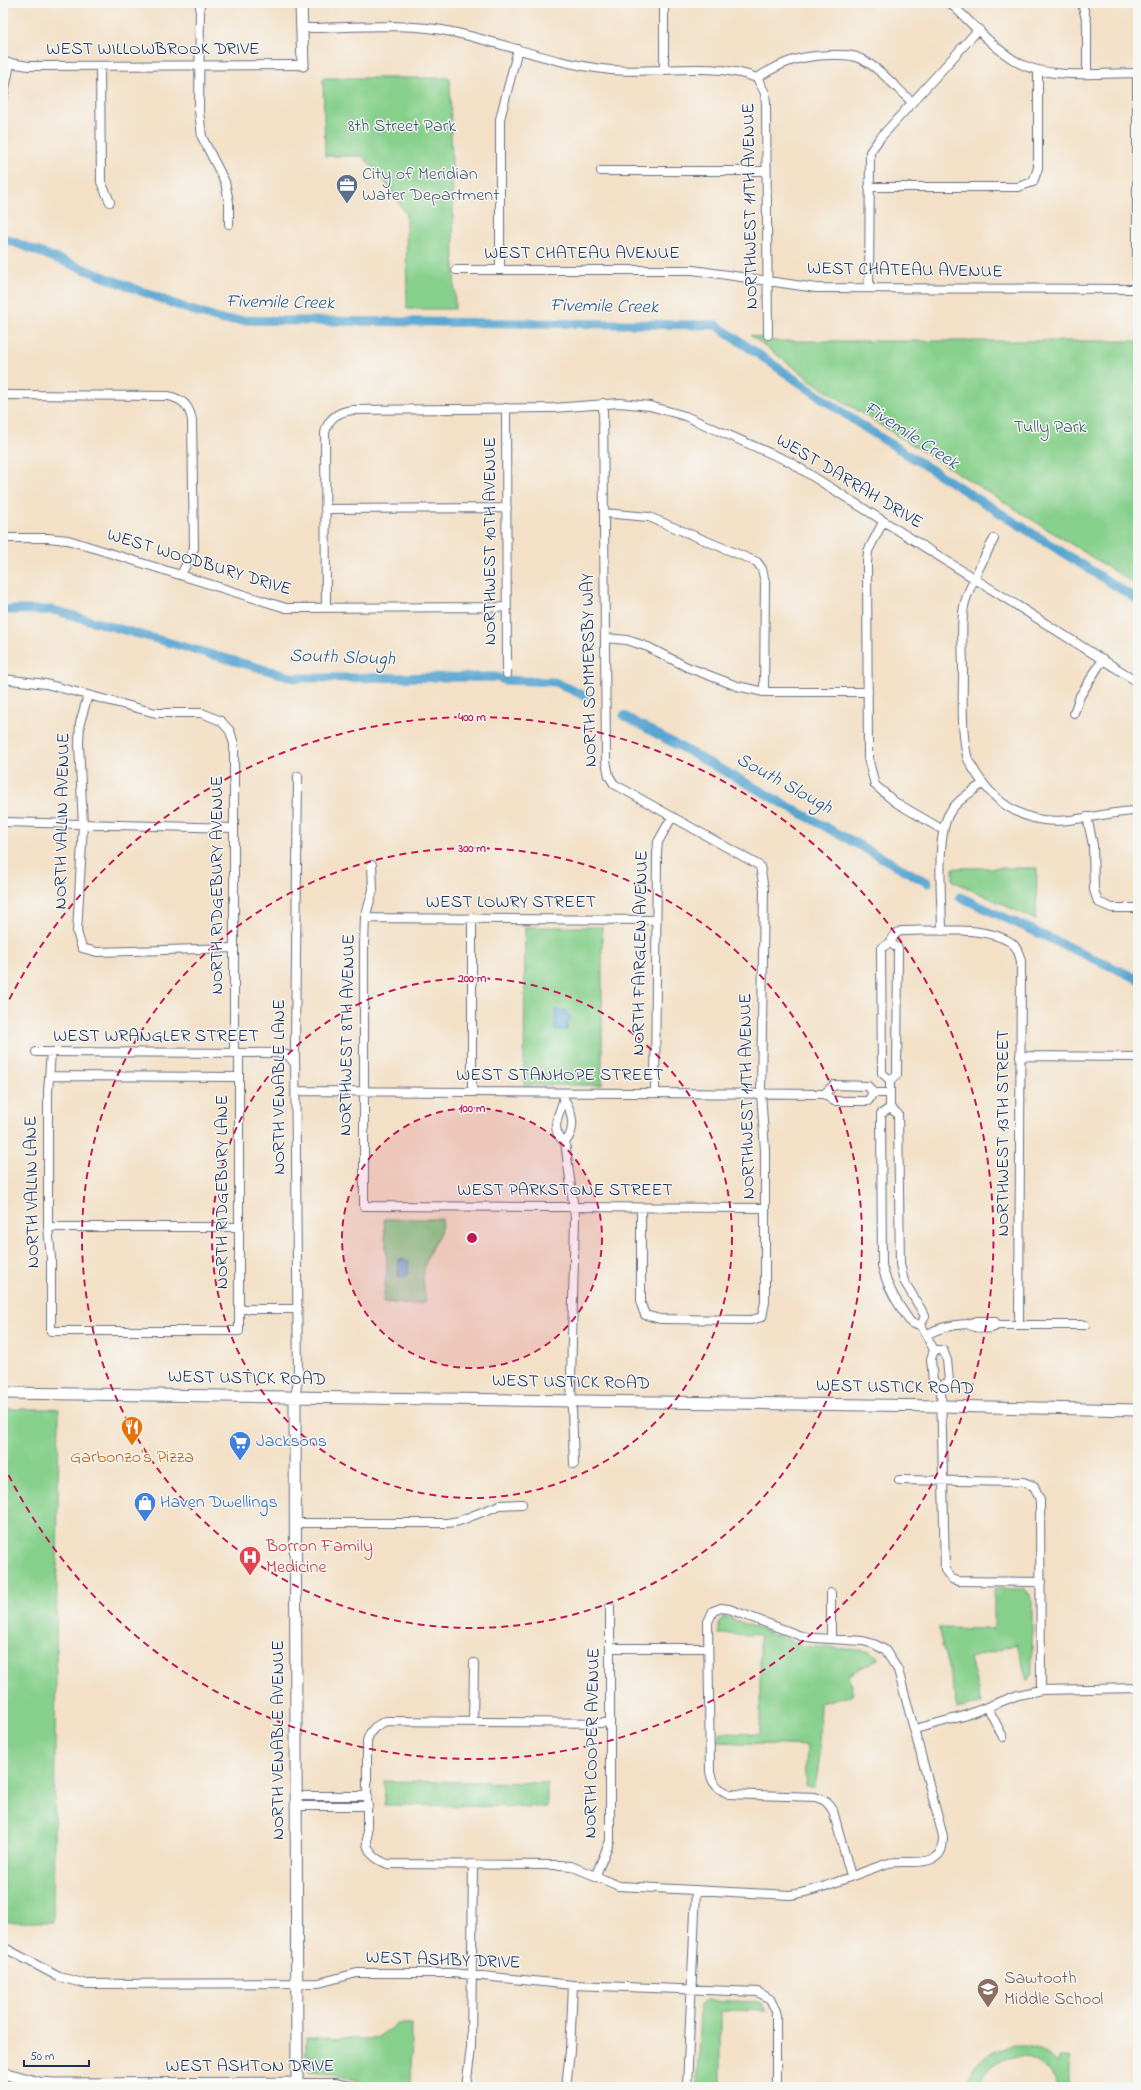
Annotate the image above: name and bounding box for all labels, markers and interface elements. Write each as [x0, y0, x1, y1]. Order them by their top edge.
street label: WEST WILLOWBROOK DRIVE [46, 37, 260, 63]
street label: NORTHWEST 11TH AVENUE [736, 102, 766, 309]
park label: 8th Street Park [348, 114, 456, 140]
place label: City of Meridian Water Department [362, 162, 499, 209]
office icon: City of Meridian Water Department [334, 172, 360, 205]
street label: WEST CHATEAU AVENUE [484, 241, 680, 267]
street label: WEST CHATEAU AVENUE [807, 256, 1003, 286]
water label: Fivemile Creek [226, 289, 335, 317]
water label: Fivemile Creek [550, 293, 659, 321]
water label: Fivemile Creek [858, 395, 964, 477]
park label: Tully Park [1014, 415, 1086, 441]
street label: WEST DARRAH DRIVE [771, 428, 927, 536]
street label: NORTHWEST 10TH AVENUE [478, 437, 504, 645]
street label: WEST WOODBURY DRIVE [104, 523, 294, 603]
street label: NORTH SOMMERSBY WAY [575, 572, 605, 767]
water label: South Slough [289, 643, 396, 674]
text: 400 m [457, 709, 486, 727]
street label: NORTH VALLIN AVENUE [48, 732, 78, 910]
water label: South Slough [731, 747, 838, 823]
street label: NORTH RIDGEBURY AVENUE [205, 776, 231, 994]
text: 300 m [457, 840, 487, 858]
street label: NORTH FAIRGLEN AVENUE [626, 850, 656, 1056]
street label: WEST LOWRY STREET [426, 890, 596, 916]
street label: NORTHWEST 8TH AVENUE [333, 934, 363, 1136]
text: 200 m [457, 970, 487, 988]
street label: NORTHWEST 11TH AVENUE [733, 992, 763, 1199]
street label: NORTH VENABLE LANE [267, 999, 293, 1175]
street label: WEST WRANGLER STREET [53, 1024, 259, 1050]
street label: NORTHWEST 13TH STREET [991, 1029, 1017, 1237]
street label: WEST STANHOPE STREET [456, 1063, 664, 1089]
street label: NORTH RIDGEBURY LANE [210, 1095, 236, 1289]
text: 100 m [459, 1100, 486, 1118]
street label: NORTH VALLIN LANE [19, 1115, 47, 1269]
street label: WEST PARKSTONE STREET [457, 1178, 673, 1204]
centre of rings [465, 1231, 479, 1245]
street label: WEST USTICK ROAD [168, 1365, 326, 1393]
street label: WEST USTICK ROAD [492, 1369, 650, 1397]
street label: WEST USTICK ROAD [816, 1374, 974, 1402]
restaurant icon: Garbonzo's Pizza [119, 1414, 145, 1447]
supermarket icon: Jacksons [227, 1429, 253, 1462]
place label: Jacksons [256, 1429, 327, 1455]
place label: Garbonzo's Pizza [70, 1445, 194, 1471]
shop icon: Haven Dwellings [132, 1490, 158, 1523]
place label: Haven Dwellings [160, 1490, 278, 1517]
place label: Borron Family Medicine [265, 1534, 373, 1581]
hospital icon: Borron Family Medicine [237, 1544, 263, 1577]
street label: NORTH VENABLE AVENUE [266, 1640, 292, 1840]
street label: NORTH COOPER AVENUE [578, 1647, 608, 1839]
street label: WEST ASHBY DRIVE [365, 1945, 521, 1977]
place label: Sawtooth Middle School [1004, 1966, 1103, 2013]
school or university icon: Sawtooth Middle School [975, 1976, 1001, 2009]
scale bar [24, 2042, 89, 2068]
text: 50 m [30, 2048, 54, 2066]
street label: WEST ASHTON DRIVE [166, 2054, 334, 2080]

